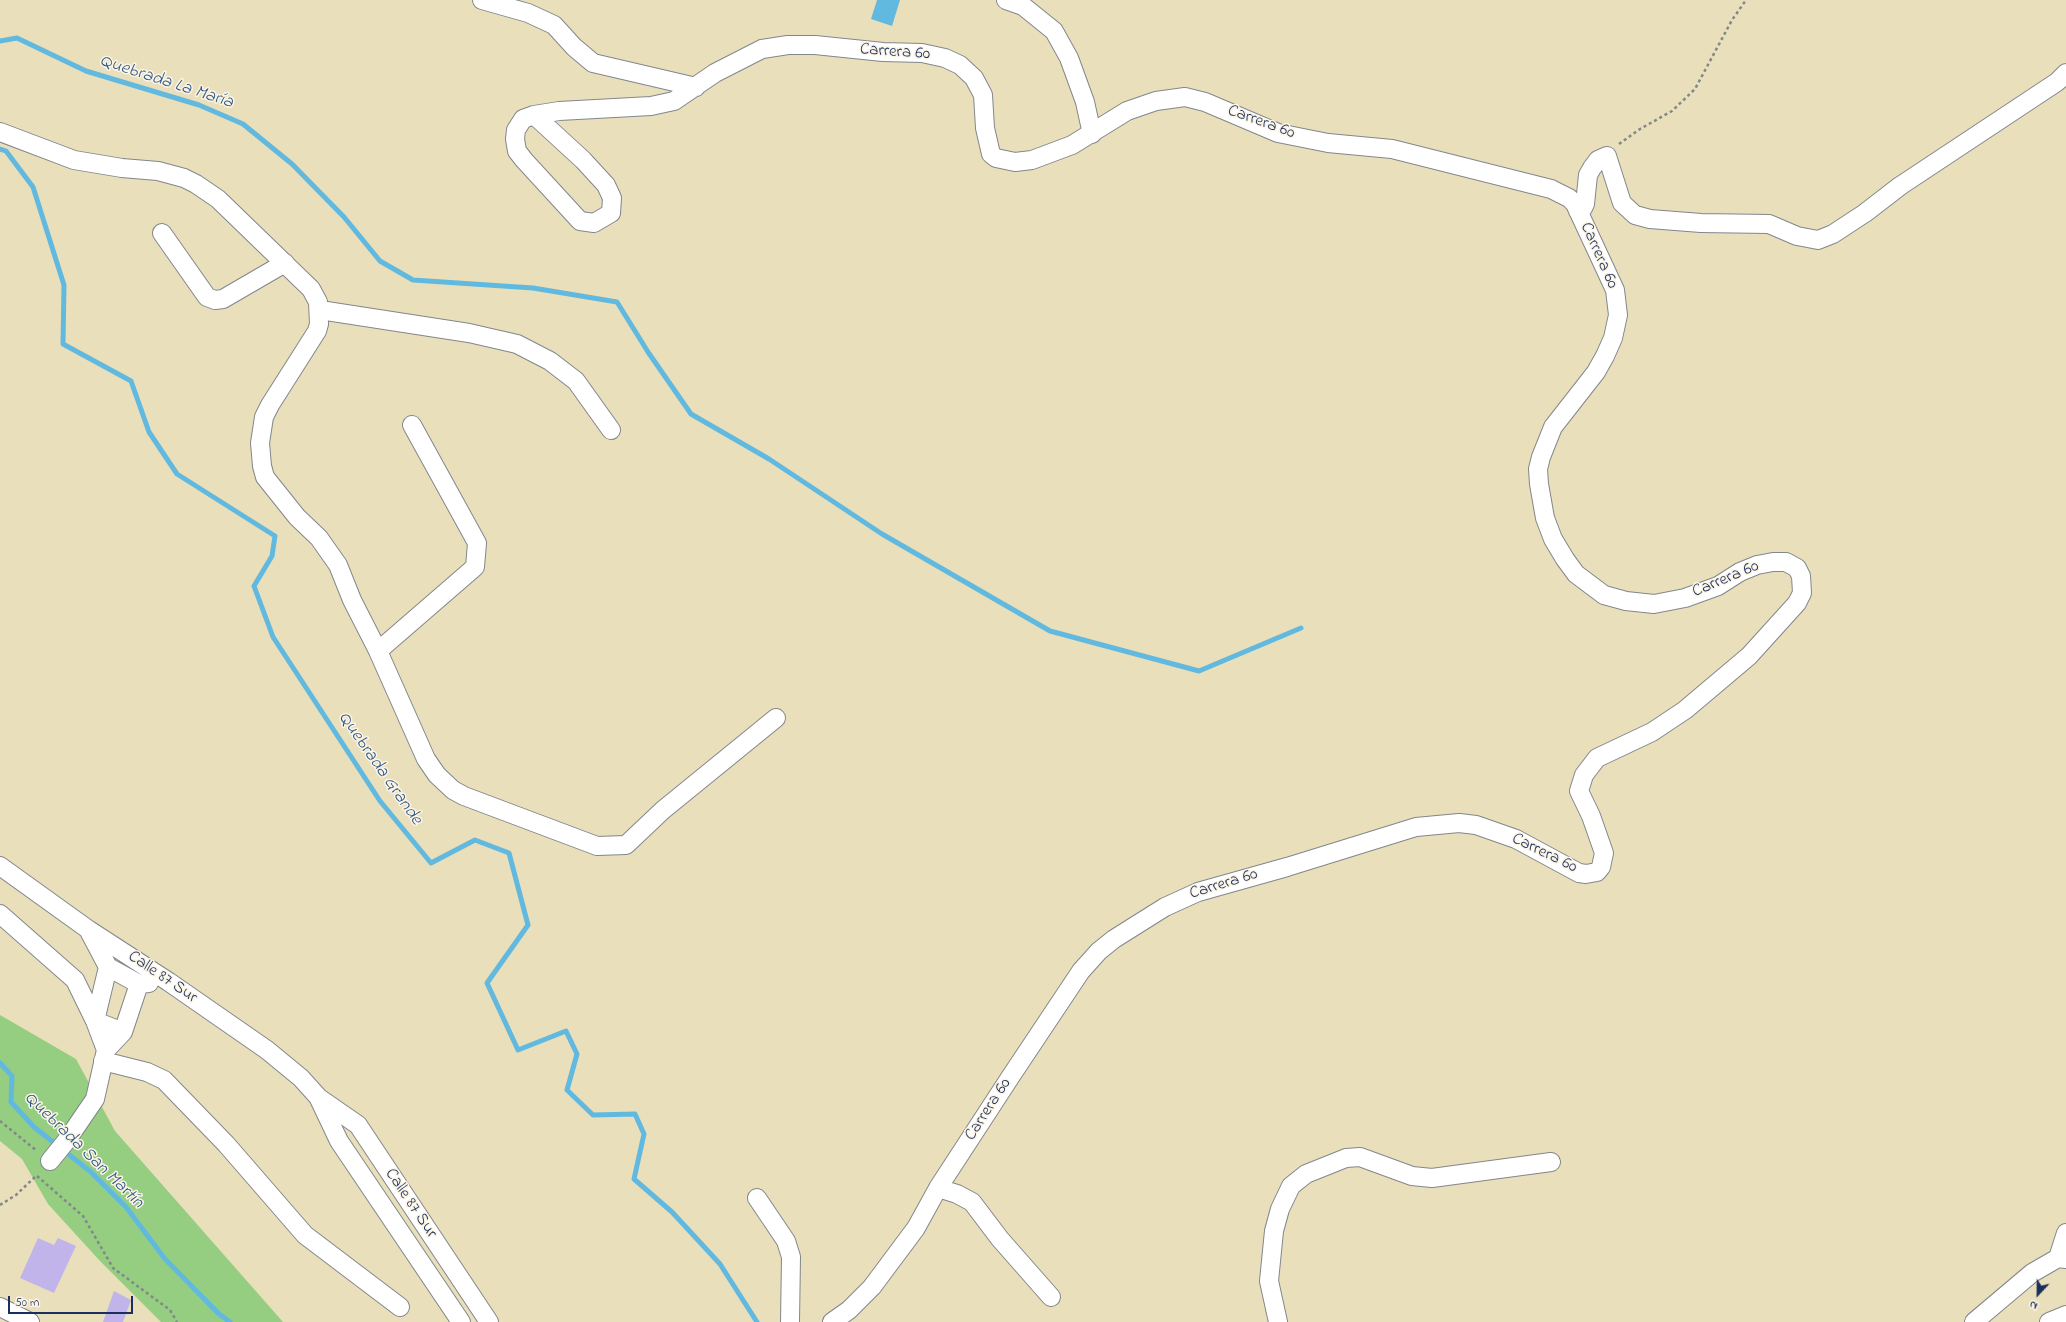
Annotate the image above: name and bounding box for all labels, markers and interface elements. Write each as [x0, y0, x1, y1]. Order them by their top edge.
street label: Carrera 60 [859, 40, 931, 66]
water label: Quebrada La María [97, 51, 235, 115]
street label: Carrera 60 [1225, 101, 1297, 145]
street label: Carrera 60 [1574, 220, 1622, 292]
street label: Carrera 60 [1690, 557, 1762, 603]
water label: Quebrada Grande [332, 708, 426, 830]
street label: Carrera 60 [1508, 829, 1580, 879]
street label: Carrera 60 [1187, 865, 1261, 905]
street label: Calle 87 Sur [123, 947, 201, 1009]
street label: Carrera 60 [961, 1075, 1017, 1145]
water label: Quebrada San Martín [19, 1088, 147, 1214]
street label: Calle 87 Sur [379, 1165, 441, 1243]
north arrow [2018, 1274, 2058, 1314]
scale bar [10, 1288, 135, 1314]
text: 50 m [15, 1294, 39, 1312]
text: N [2027, 1296, 2040, 1314]

